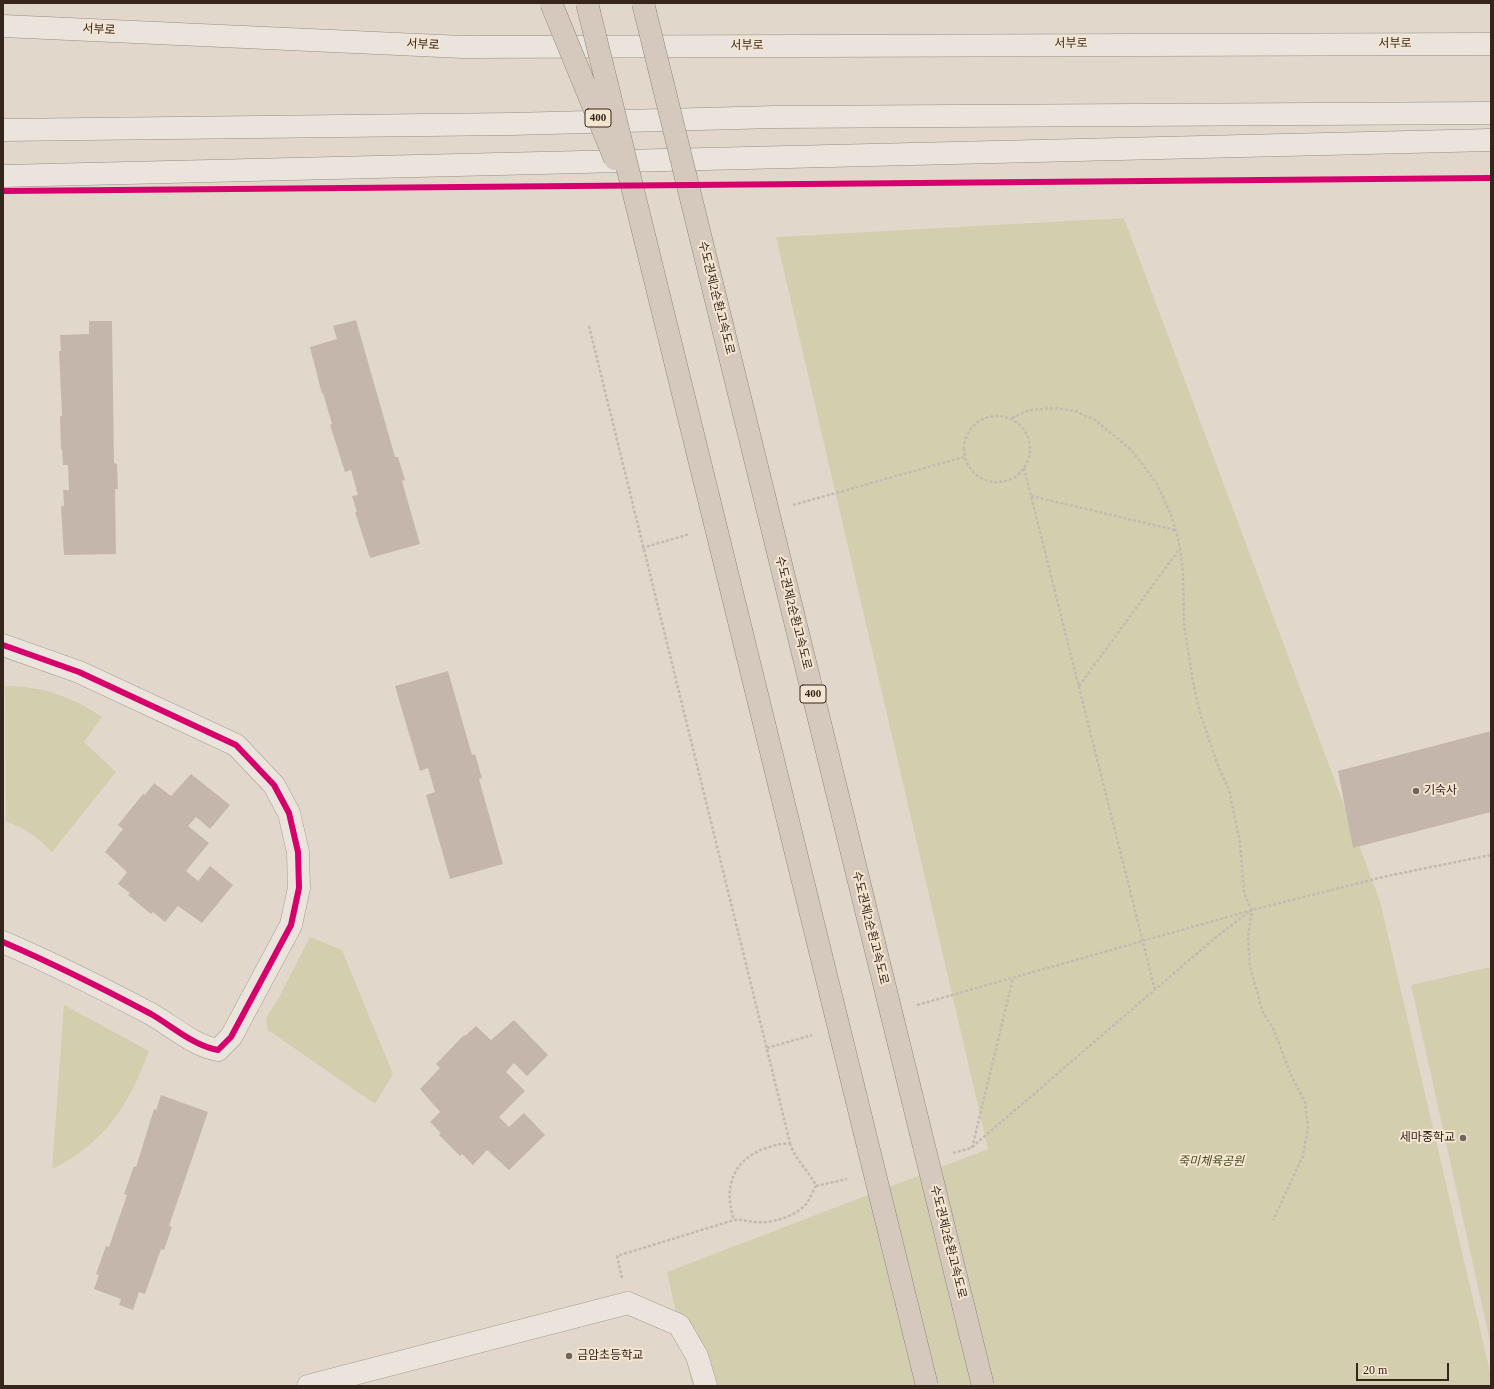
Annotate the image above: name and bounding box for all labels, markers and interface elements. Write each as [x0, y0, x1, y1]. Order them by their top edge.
street label: 서부로 [82, 22, 116, 38]
street label: 서부로 [406, 37, 440, 53]
street label: 서부로 [1054, 37, 1088, 51]
street label: 서부로 [1378, 37, 1412, 51]
street label: 서부로 [730, 39, 764, 53]
road number: 400 [585, 109, 611, 127]
street label: 수도권제2순환고속도로 [695, 240, 737, 356]
street label: 수도권제2순환고속도로 [772, 555, 814, 671]
road number: 400 [800, 685, 826, 703]
place label: 기숙사 [1424, 784, 1457, 798]
marker: 기숙사 [1411, 786, 1421, 796]
street label: 수도권제2순환고속도로 [849, 870, 891, 986]
place label: 세마중학교 [1400, 1131, 1455, 1145]
marker: 세마중학교 [1458, 1133, 1468, 1143]
park label: 죽미체육공원 [1178, 1155, 1244, 1169]
street label: 수도권제2순환고속도로 [927, 1184, 969, 1300]
place label: 금암초등학교 [577, 1349, 643, 1363]
marker: 금암초등학교 [564, 1351, 574, 1361]
scale bar [1358, 1355, 1451, 1381]
text: 20 m [1363, 1363, 1387, 1377]

